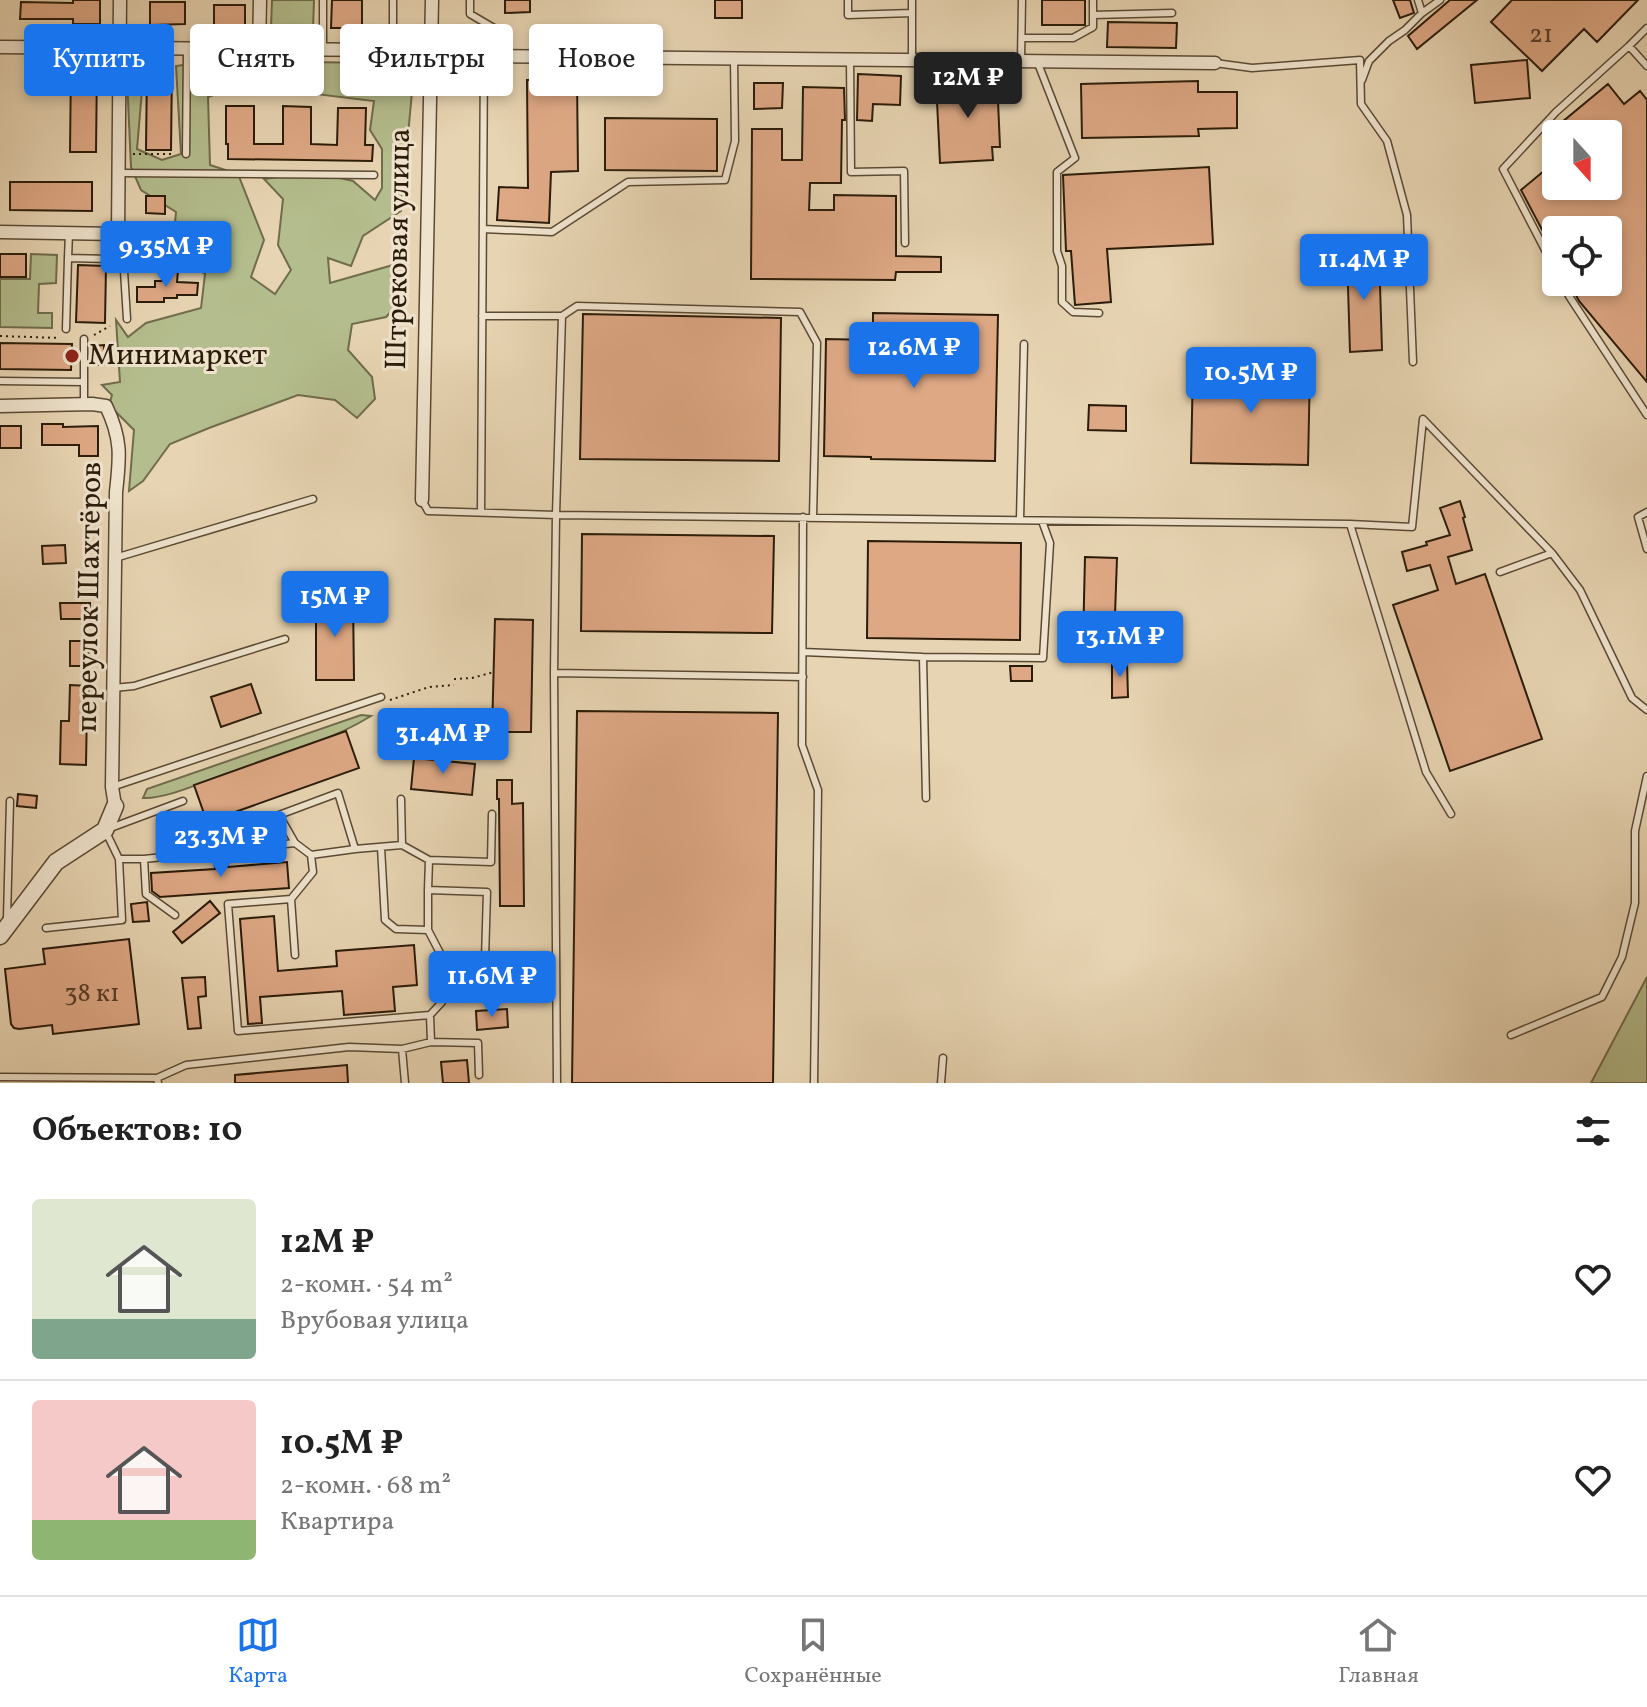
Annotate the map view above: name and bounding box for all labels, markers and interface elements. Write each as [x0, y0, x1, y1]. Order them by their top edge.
house number: 21 [1529, 17, 1553, 53]
chip: Купить [24, 24, 174, 96]
chip: Снять [190, 24, 324, 96]
chip: Фильтры [340, 24, 513, 96]
chip: Новое [529, 24, 663, 96]
pin: 12M ₽ [912, 52, 1024, 120]
text: 12M ₽ [932, 60, 1004, 96]
north arrow [1542, 120, 1622, 200]
map controls [1542, 120, 1622, 296]
street label: Штрековая улица [376, 128, 422, 370]
button: locate [1542, 216, 1622, 296]
pin: 9.35M ₽ [92, 221, 240, 289]
text: 9.35M ₽ [118, 229, 214, 265]
pin: 11.4M ₽ [1290, 234, 1438, 302]
text: 11.4M ₽ [1318, 242, 1410, 278]
pin: 12.6M ₽ [840, 322, 988, 390]
text: 12.6M ₽ [867, 330, 961, 366]
place label: Минимаркет [88, 335, 267, 377]
marker: Минимаркет [63, 347, 81, 365]
pin: 10.5M ₽ [1177, 347, 1325, 415]
text: 10.5M ₽ [1204, 355, 1298, 391]
street label: переулок Шахтёров [67, 461, 113, 733]
pin: 15M ₽ [279, 571, 391, 639]
text: 15M ₽ [299, 579, 371, 615]
pin: 13.1M ₽ [1046, 611, 1194, 679]
text: 13.1M ₽ [1075, 619, 1165, 655]
pin: 31.4M ₽ [369, 708, 517, 776]
text: 31.4M ₽ [395, 716, 491, 752]
pin: 23.3M ₽ [147, 811, 295, 879]
text: 23.3M ₽ [174, 819, 268, 855]
pin: 11.6M ₽ [418, 951, 566, 1019]
text: 11.6M ₽ [447, 959, 537, 995]
house number: 38 к1 [64, 976, 120, 1012]
text: Объектов: 10 [32, 1108, 242, 1155]
icon: filters [1571, 1109, 1615, 1153]
text: 12M ₽ [280, 1220, 374, 1267]
icon: home [96, 1231, 192, 1327]
icon: heart [1571, 1257, 1615, 1301]
text: 2-комн. · 54 m² [280, 1267, 453, 1303]
text: Врубовая улица [280, 1303, 469, 1339]
text: 10.5M ₽ [280, 1421, 403, 1468]
icon: home [96, 1432, 192, 1528]
icon: heart [1571, 1458, 1615, 1502]
text: 2-комн. · 68 m² [280, 1468, 451, 1504]
text: Квартира [280, 1504, 394, 1540]
tab: Карта [228, 1613, 288, 1692]
tab: Сохранённые [744, 1613, 882, 1692]
tab: Главная [1338, 1613, 1419, 1692]

